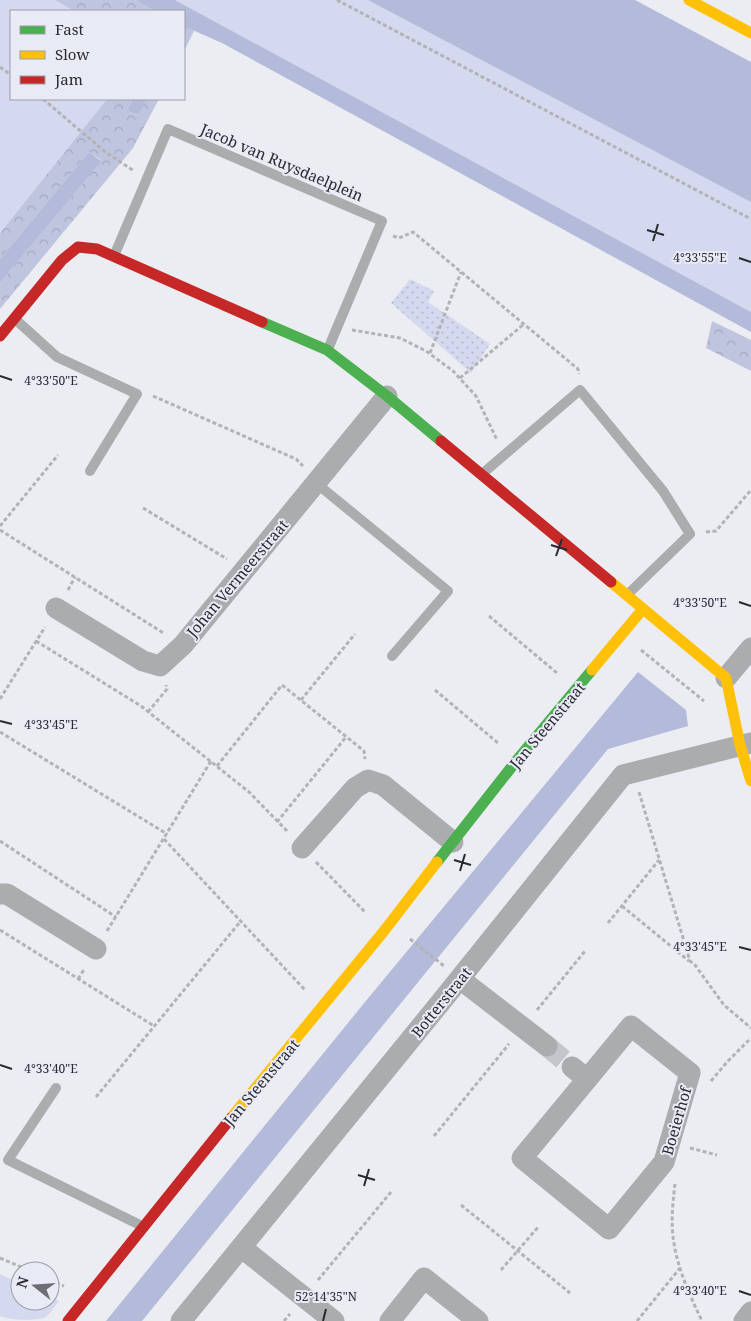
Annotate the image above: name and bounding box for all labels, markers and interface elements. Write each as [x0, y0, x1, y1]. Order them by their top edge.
legend [10, 10, 185, 100]
text: Fast [55, 19, 84, 39]
text: Slow [55, 44, 89, 64]
text: Jam [54, 69, 83, 89]
street label: Jacob van Ruysdaelplein [197, 118, 367, 206]
text: 4°33'55"E [673, 249, 727, 266]
text: 4°33'50"E [24, 372, 78, 389]
street label: Johan Vermeerstraat [181, 515, 292, 642]
text: 4°33'50"E [673, 594, 727, 611]
street label: Jan Steenstraat [504, 677, 589, 773]
text: 4°33'45"E [24, 716, 78, 733]
text: 4°33'45"E [673, 938, 727, 955]
street label: Botterstraat [406, 963, 476, 1041]
street label: Jan Steenstraat [218, 1034, 303, 1130]
text: 4°33'40"E [24, 1060, 78, 1077]
street label: Boeierhof [657, 1083, 696, 1157]
north arrow [10, 1261, 60, 1311]
text: N [11, 1274, 33, 1290]
text: 4°33'40"E [673, 1282, 727, 1299]
text: 52°14'35"N [295, 1288, 357, 1305]

